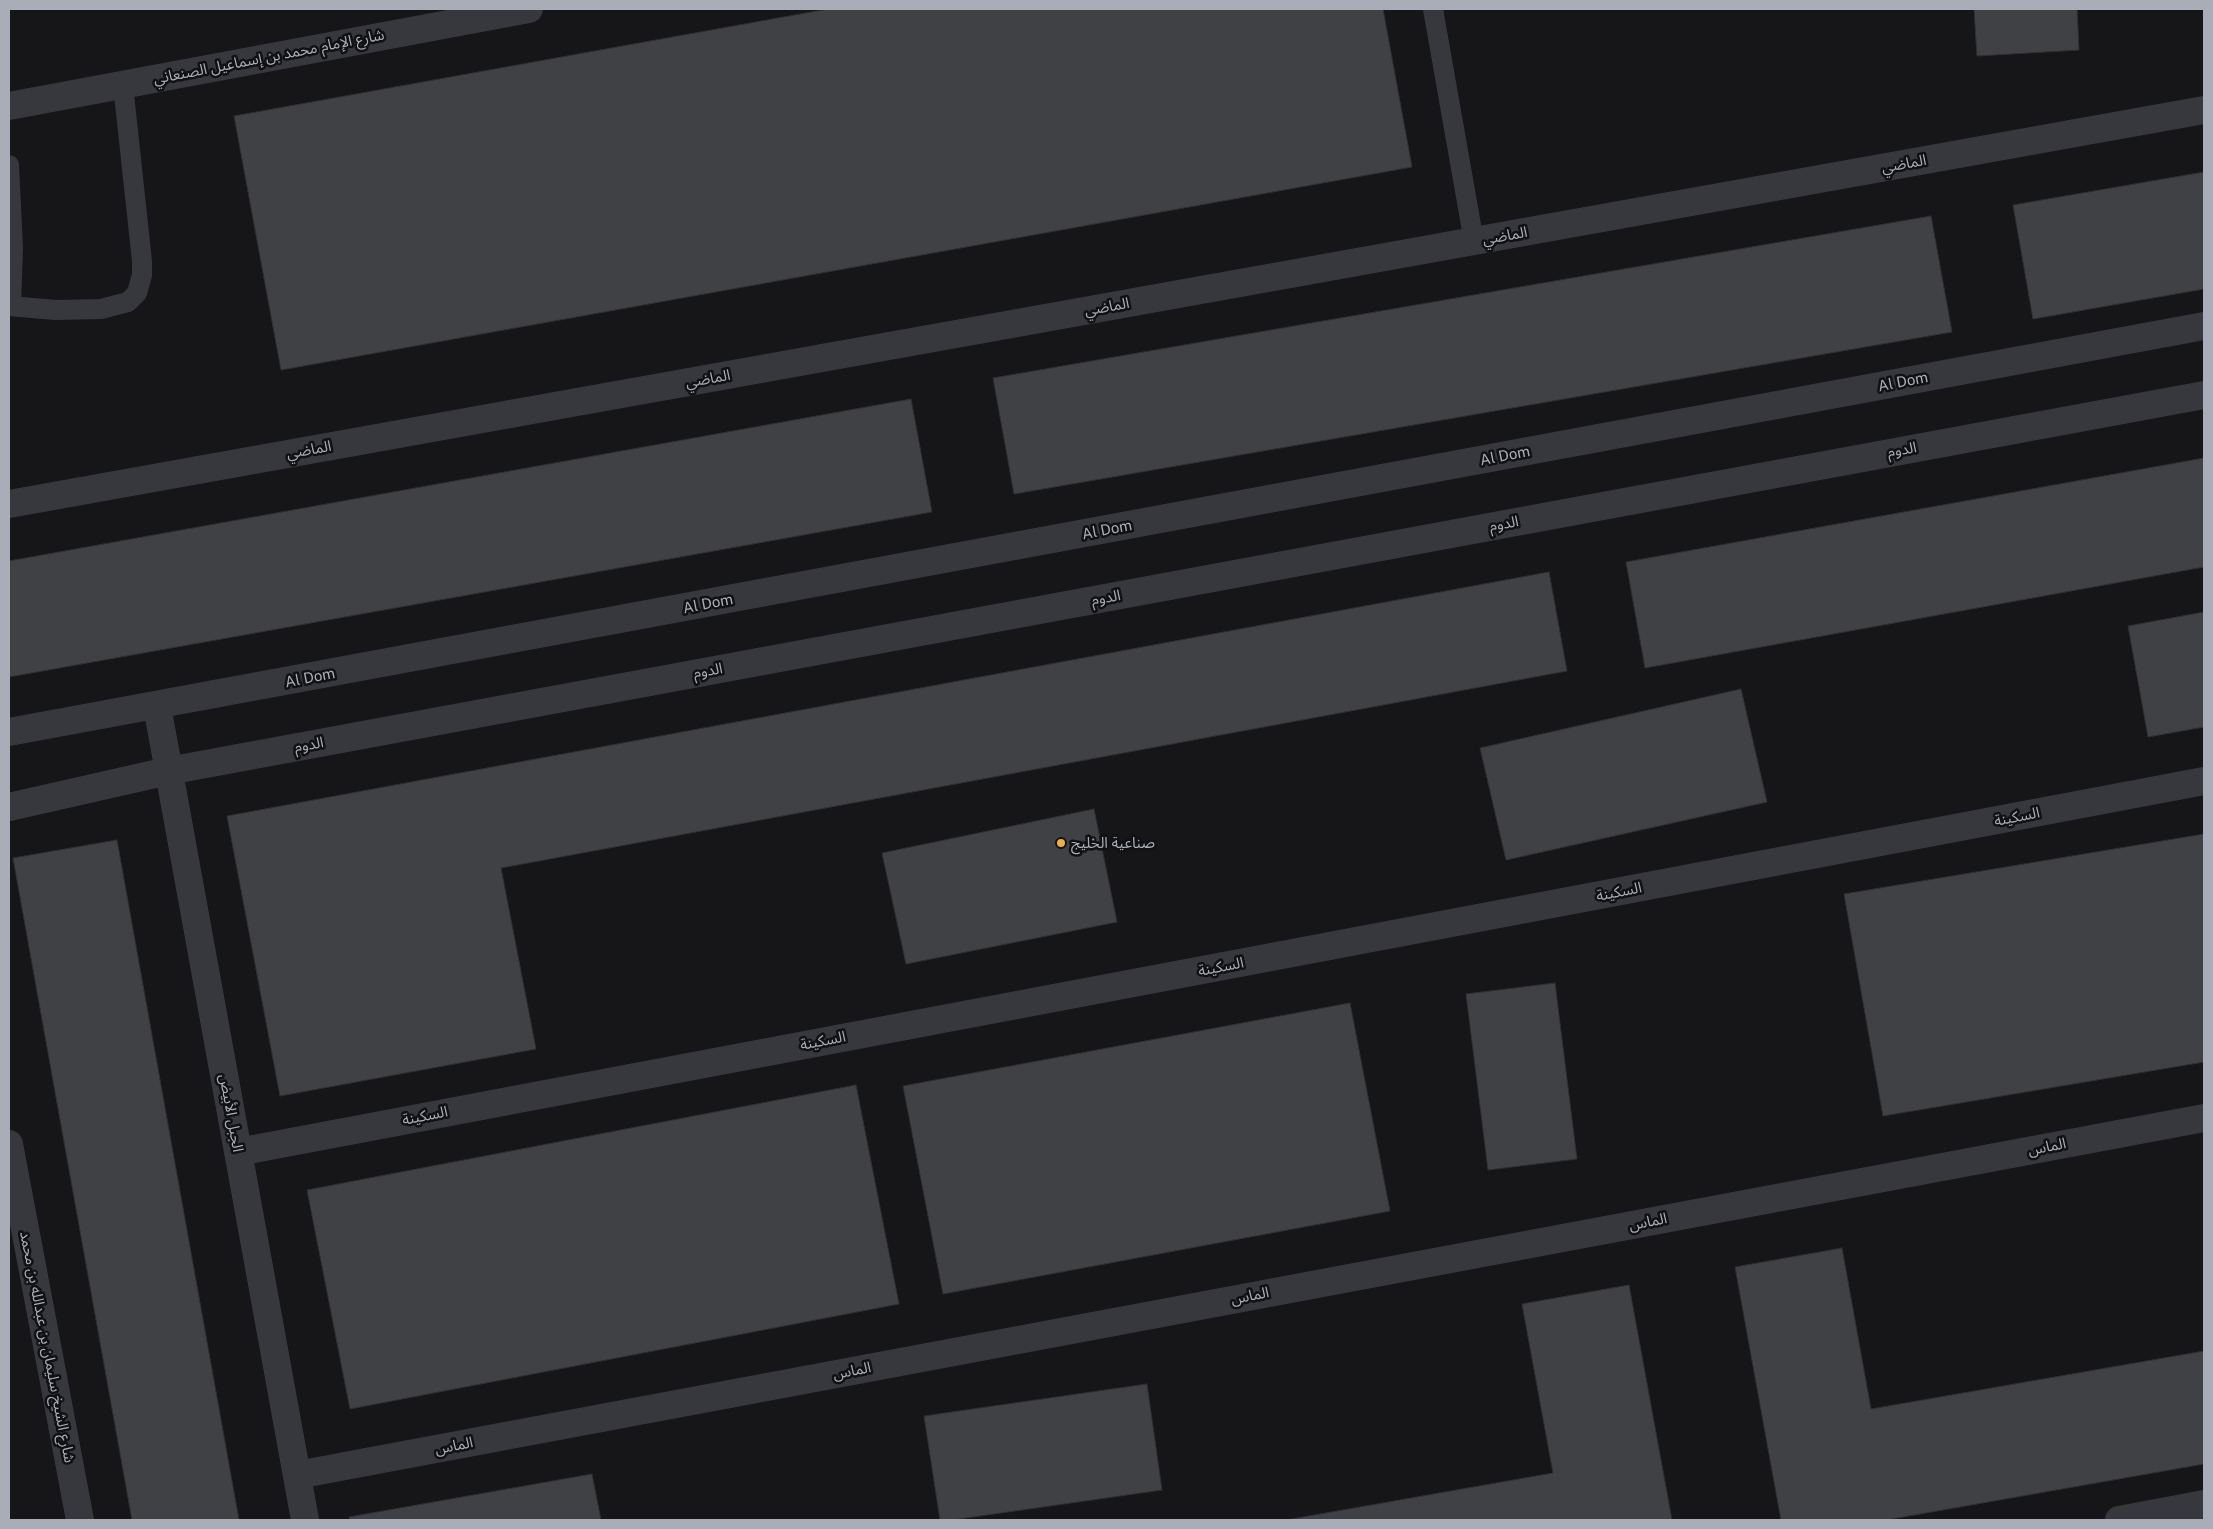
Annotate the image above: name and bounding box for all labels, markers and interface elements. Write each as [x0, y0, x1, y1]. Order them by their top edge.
street label: شارع الإمام محمد بن إسماعيل الصنعاني [152, 26, 386, 88]
street label: الماضي [1880, 151, 1928, 177]
street label: الماضي [1481, 223, 1529, 249]
street label: الماضي [1083, 294, 1131, 320]
street label: الماضي [684, 366, 732, 392]
street label: Al Dom [1876, 368, 1930, 396]
street label: الماضي [285, 437, 333, 463]
street label: الدوم [1886, 439, 1918, 461]
street label: Al Dom [1478, 442, 1532, 470]
street label: الدوم [1488, 513, 1520, 535]
street label: Al Dom [1080, 516, 1134, 544]
street label: الدوم [1090, 587, 1122, 609]
street label: Al Dom [681, 590, 735, 618]
street label: الدوم [692, 660, 724, 682]
street label: Al Dom [283, 664, 337, 692]
street label: الدوم [293, 734, 325, 756]
street label: السكينة [1993, 804, 2041, 830]
place label: صناعية الخليج [1071, 834, 1155, 852]
marker: صناعية الخليج [1055, 837, 1067, 849]
street label: السكينة [1595, 879, 1643, 905]
street label: السكينة [1197, 954, 1245, 980]
street label: السكينة [799, 1028, 847, 1054]
street label: الجبل الأبيض [215, 1073, 247, 1153]
street label: السكينة [401, 1103, 449, 1129]
street label: الماس [2026, 1134, 2068, 1160]
street label: الماس [1627, 1209, 1669, 1235]
street label: شارع الشيخ سليمان بن عبدالله بن محمد [16, 1230, 78, 1464]
street label: الماس [1229, 1283, 1271, 1309]
street label: الماس [831, 1358, 873, 1384]
street label: الماس [433, 1433, 475, 1459]

